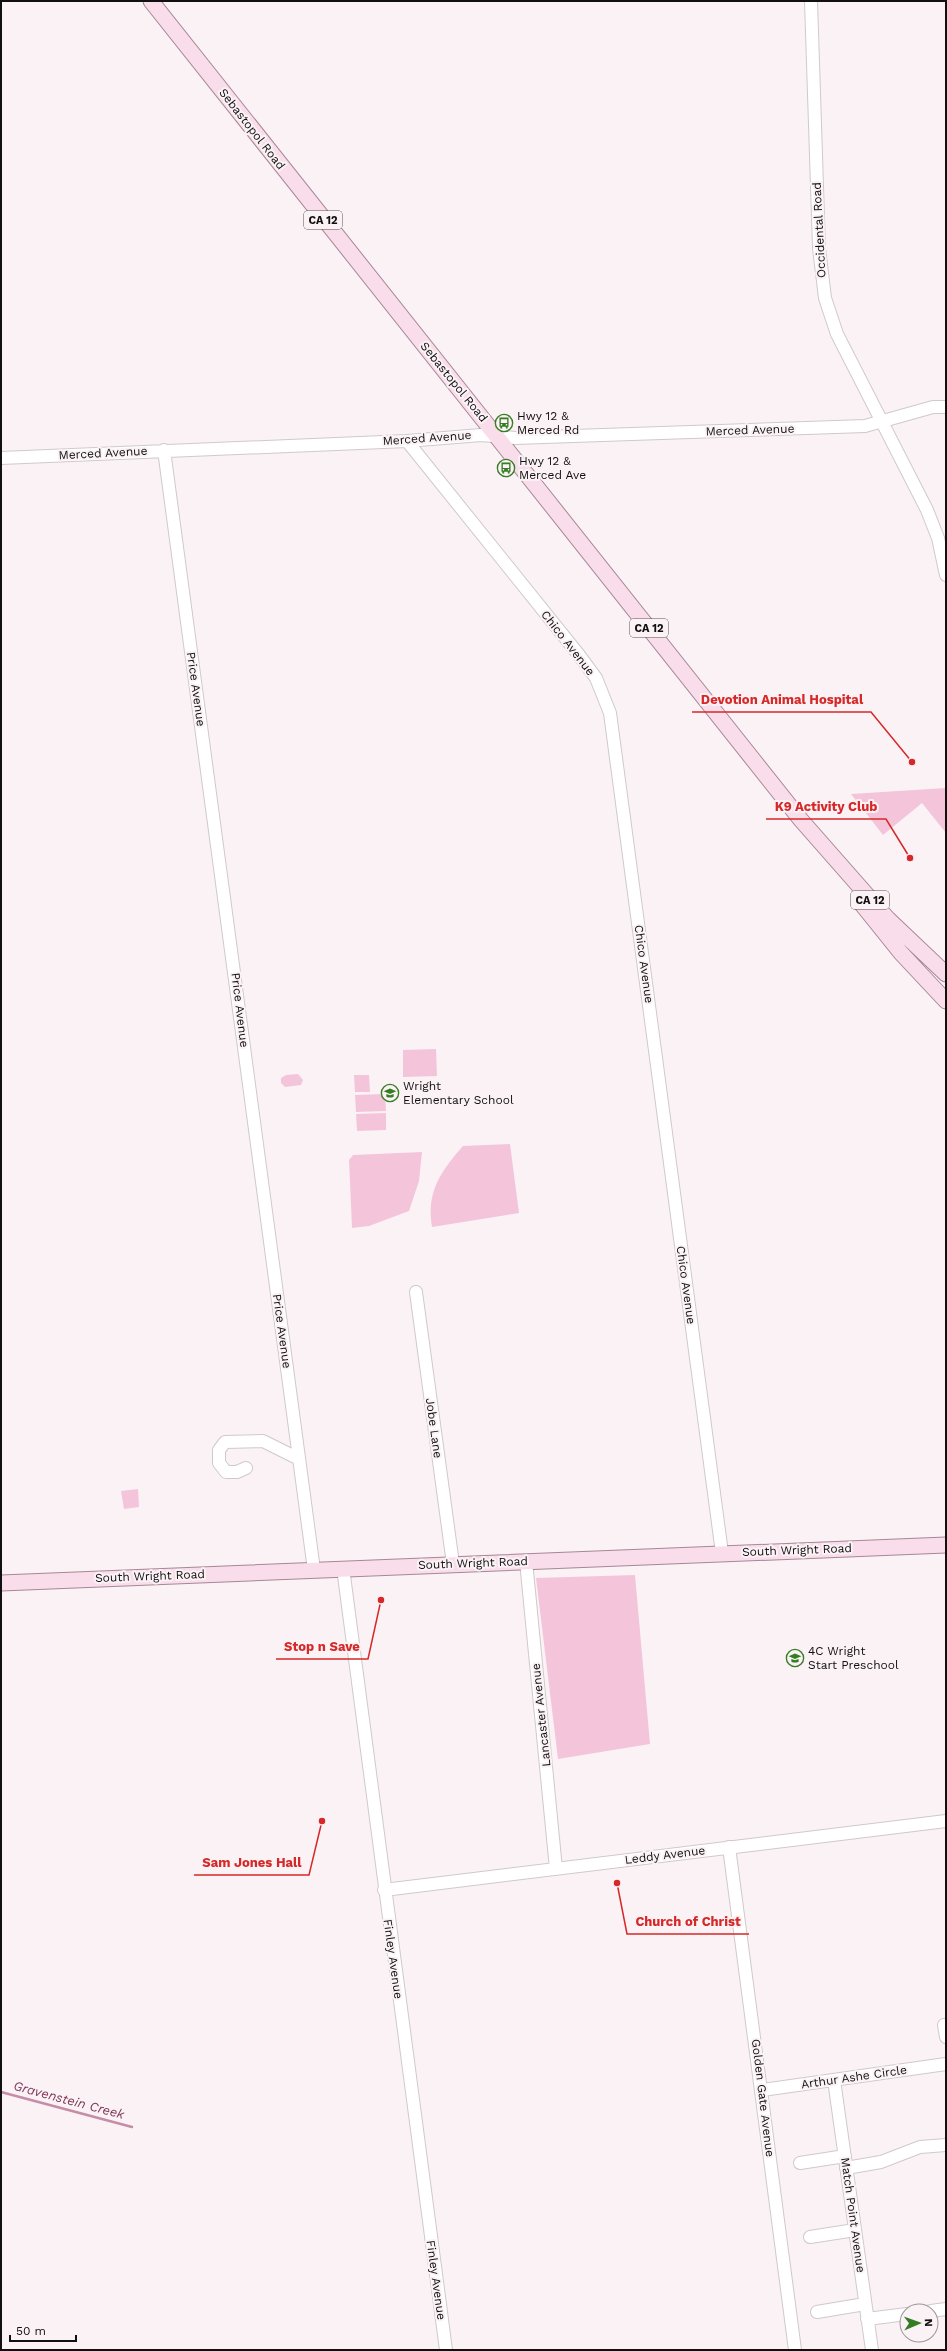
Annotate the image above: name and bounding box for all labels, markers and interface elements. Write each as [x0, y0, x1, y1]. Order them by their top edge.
street label: Sebastopol Road [216, 86, 288, 172]
street label: Occidental Road [810, 182, 828, 278]
road number: CA 12 [304, 211, 342, 229]
street label: Sebastopol Road [417, 339, 491, 425]
place label: Hwy 12 & Merced Rd [517, 409, 579, 437]
bus stop icon: Hwy 12 & Merced Rd [494, 413, 514, 433]
street label: Merced Avenue [705, 421, 795, 439]
street label: Merced Avenue [382, 428, 472, 448]
street label: Merced Avenue [58, 444, 148, 462]
place label: Hwy 12 & Merced Ave [519, 454, 586, 482]
bus stop icon: Hwy 12 & Merced Ave [496, 458, 516, 478]
street label: Chico Avenue [538, 608, 598, 678]
road number: CA 12 [630, 619, 668, 637]
street label: Price Avenue [184, 651, 208, 727]
callout: Devotion Animal Hospital [692, 687, 871, 712]
text: Devotion Animal Hospital [701, 692, 864, 707]
callout: K9 Activity Club [766, 794, 886, 819]
text: K9 Activity Club [775, 799, 877, 814]
road number: CA 12 [851, 891, 889, 909]
street label: Chico Avenue [632, 924, 656, 1004]
street label: Price Avenue [228, 972, 252, 1048]
place label: Wright Elementary School [403, 1079, 514, 1107]
school or university icon: Wright Elementary School [380, 1083, 400, 1103]
street label: Chico Avenue [674, 1245, 698, 1325]
street label: Price Avenue [270, 1293, 294, 1369]
street label: Jobe Lane [423, 1397, 445, 1459]
street label: South Wright Road [742, 1541, 852, 1559]
street label: South Wright Road [418, 1554, 528, 1572]
street label: South Wright Road [95, 1567, 205, 1585]
callout: Stop n Save [276, 1634, 368, 1659]
text: Stop n Save [284, 1639, 360, 1654]
place label: 4C Wright Start Preschool [808, 1644, 899, 1672]
school or university icon: 4C Wright Start Preschool [785, 1648, 805, 1668]
street label: Lancaster Avenue [529, 1663, 553, 1767]
street label: Leddy Avenue [624, 1843, 706, 1867]
callout: Sam Jones Hall [194, 1850, 309, 1875]
text: Sam Jones Hall [202, 1855, 302, 1870]
callout: Church of Christ [627, 1909, 749, 1934]
text: Church of Christ [635, 1914, 741, 1929]
street label: Finley Avenue [380, 1918, 406, 2000]
street label: Golden Gate Avenue [749, 2038, 777, 2158]
street label: Arthur Ashe Circle [800, 2063, 908, 2091]
water label: Gravenstein Creek [12, 2078, 127, 2122]
street label: Match Point Avenue [838, 2157, 868, 2273]
street label: Finley Avenue [423, 2239, 449, 2321]
north arrow [899, 2303, 939, 2343]
scale bar [10, 2317, 76, 2343]
text: N [922, 2318, 935, 2327]
text: 50 m [16, 2324, 46, 2338]

